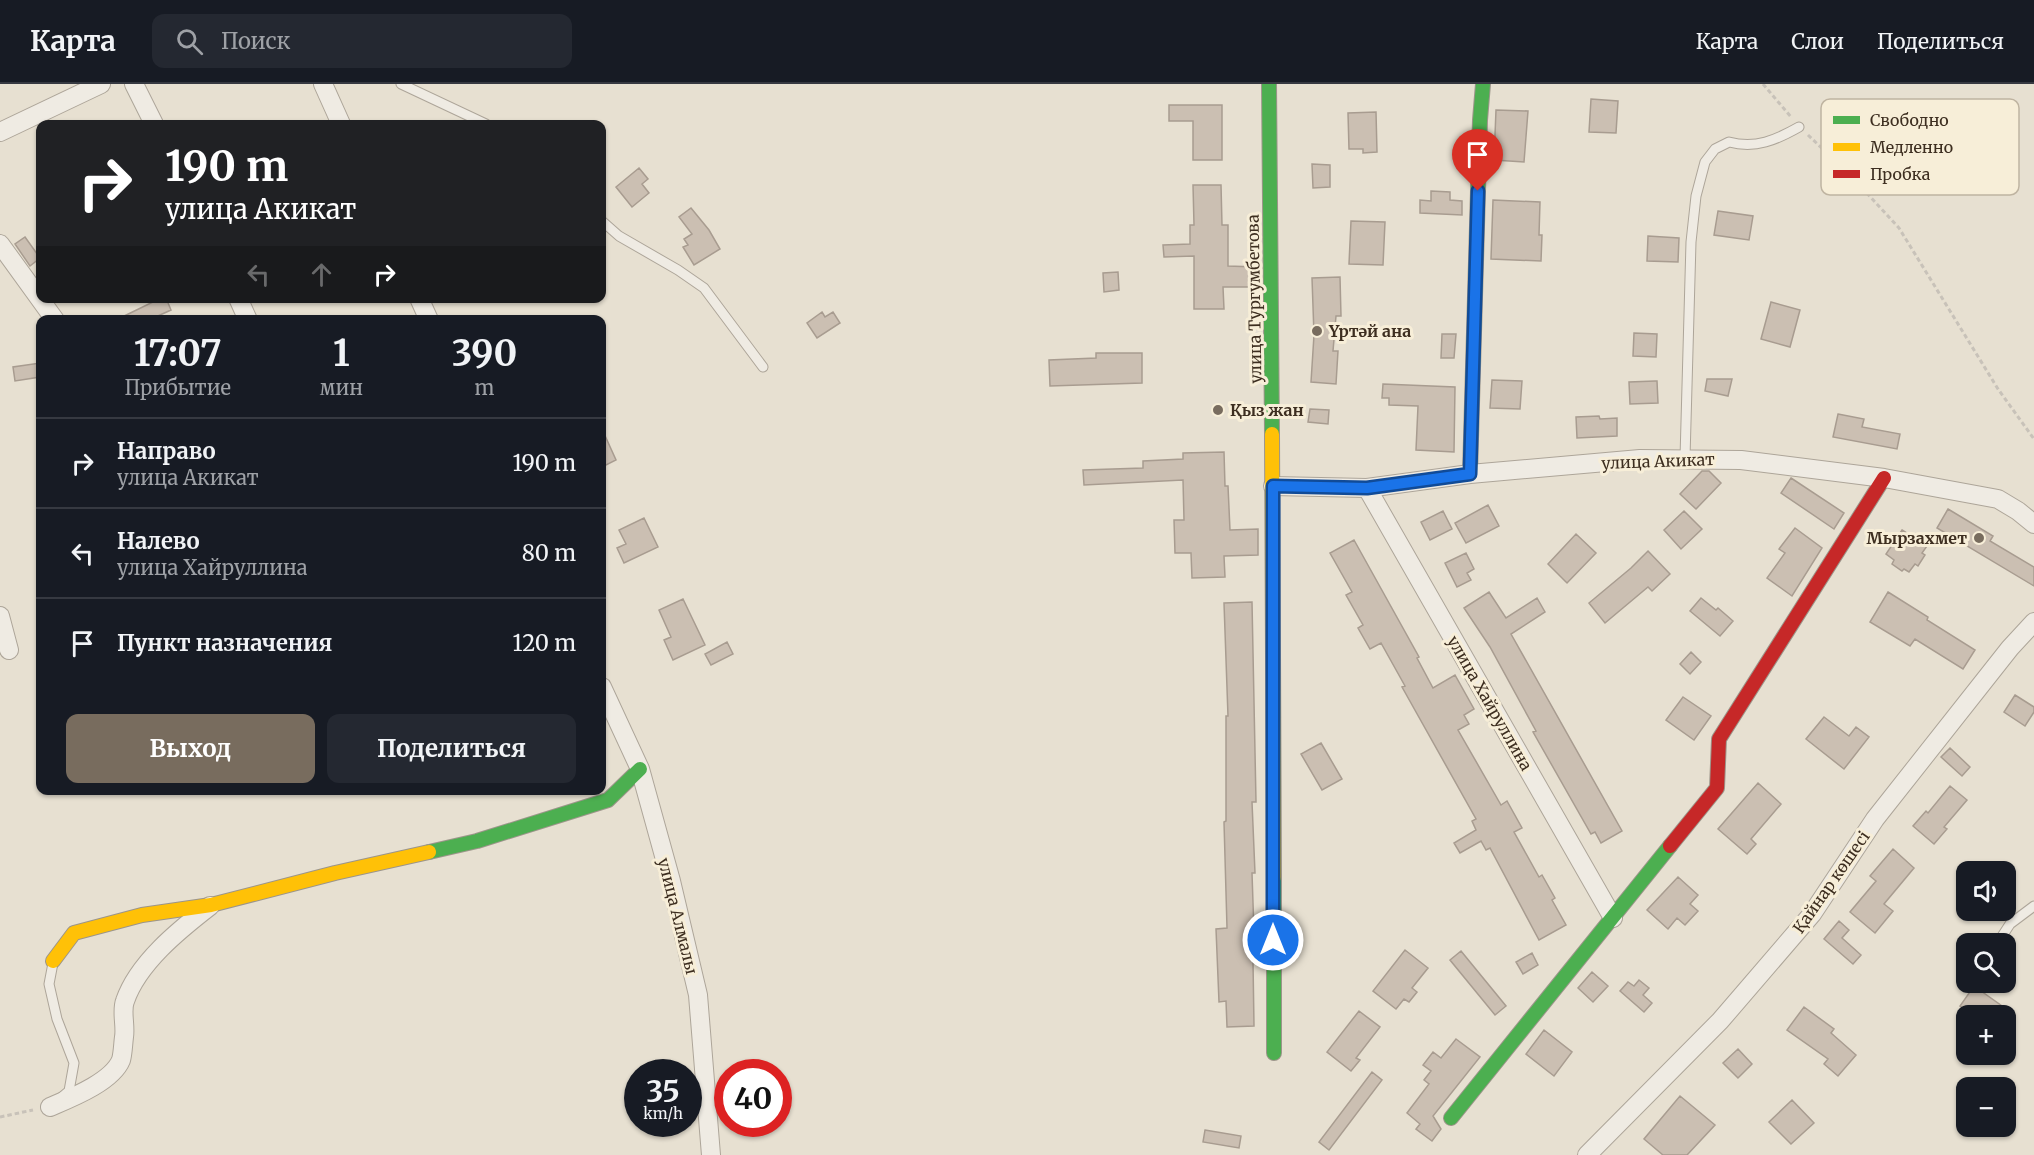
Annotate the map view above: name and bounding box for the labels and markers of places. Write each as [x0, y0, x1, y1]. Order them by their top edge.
pin [1452, 129, 1503, 191]
place label: Үртәй ана [1328, 321, 1411, 341]
marker: Үртәй ана [1310, 324, 1324, 338]
place label: Қыз жан [1230, 400, 1304, 420]
marker: Қыз жан [1211, 403, 1225, 417]
place label: Мырзахмет [1866, 528, 1967, 548]
marker: Мырзахмет [1972, 531, 1986, 545]

